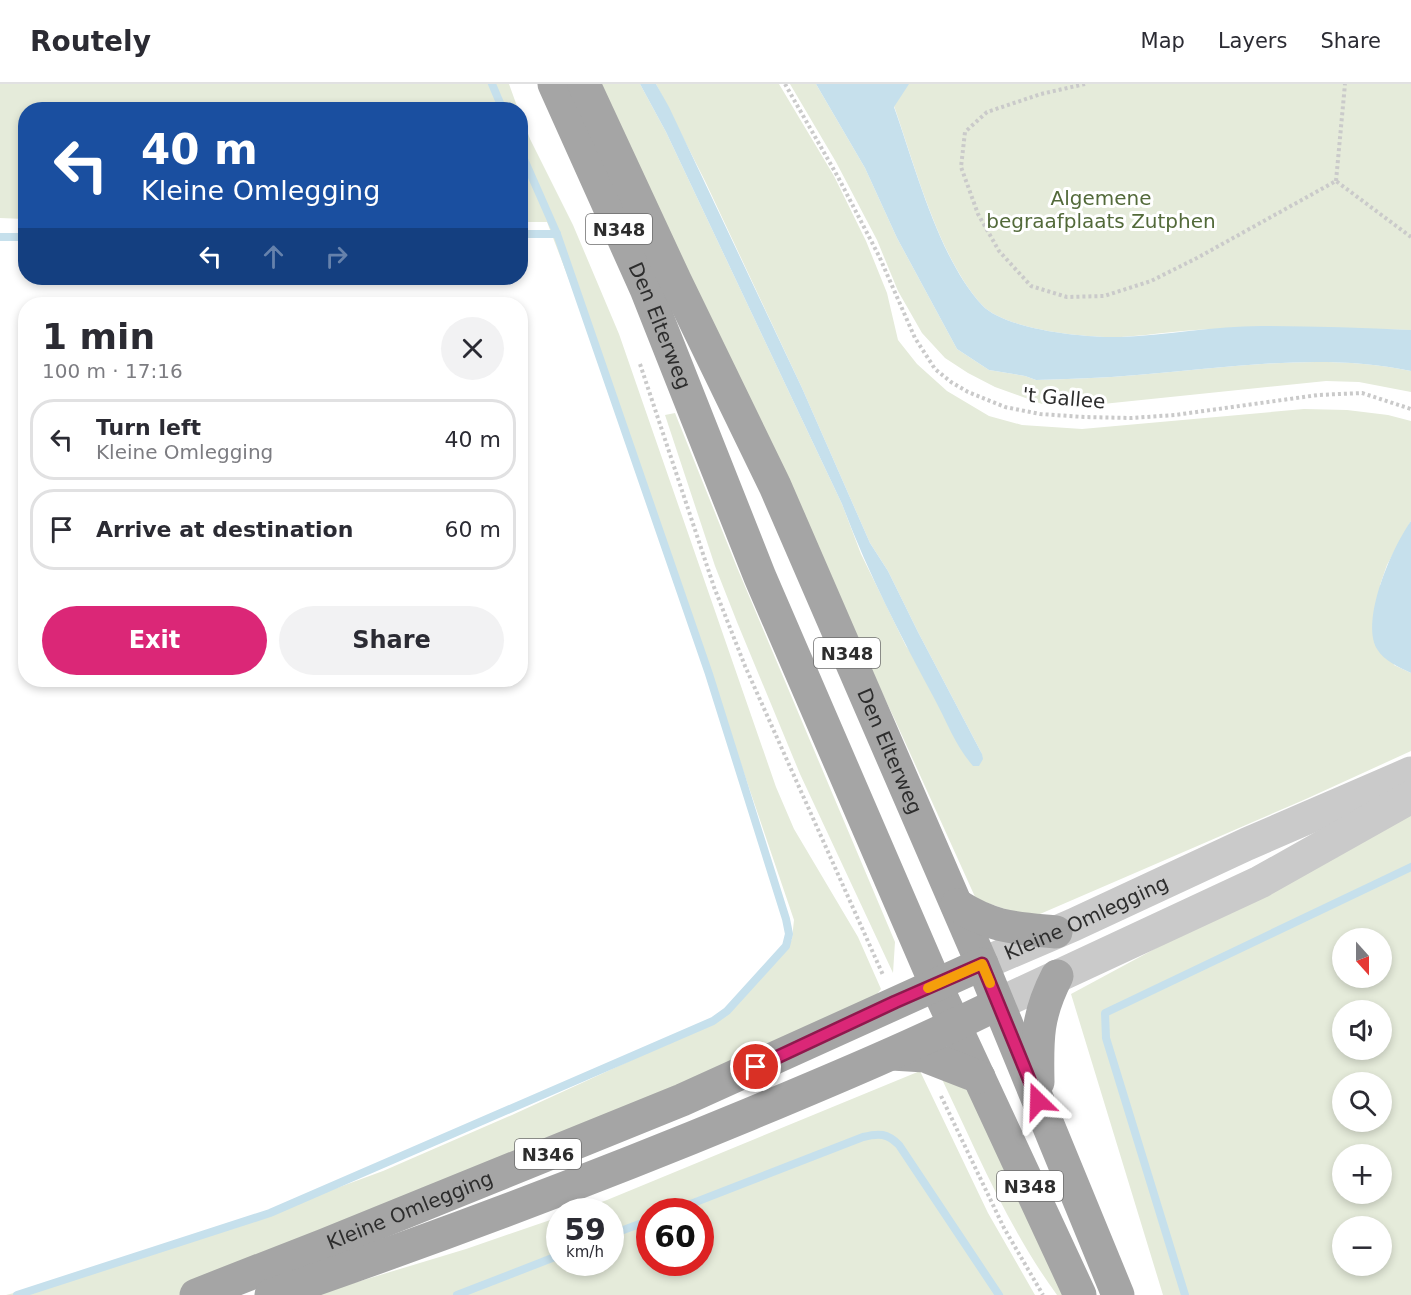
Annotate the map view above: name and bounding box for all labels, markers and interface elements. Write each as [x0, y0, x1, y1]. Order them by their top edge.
text: Routely [30, 25, 151, 58]
text: Map [1141, 29, 1185, 53]
text: Layers [1218, 29, 1287, 53]
text: Share [1320, 29, 1381, 53]
text: 40 m [141, 125, 258, 174]
icon: left [42, 126, 120, 204]
text: Kleine Omlegging [141, 175, 380, 206]
park label: Algemene begraafplaats Zutphen [986, 186, 1216, 233]
road number: N348 [586, 214, 652, 244]
icon: left [194, 240, 227, 273]
icon: ahead [257, 240, 290, 273]
icon: right [320, 240, 353, 273]
street label: Den Elterweg [624, 258, 696, 393]
text: 1 min [42, 316, 155, 357]
button: close [441, 317, 504, 380]
text: 100 m · 17:16 [42, 359, 183, 383]
street label: 't Gallee [1022, 382, 1106, 414]
text: Turn left [96, 415, 201, 440]
icon: left [45, 423, 78, 456]
text: 40 m [445, 427, 501, 452]
text: Kleine Omlegging [96, 440, 273, 464]
icon: arrive [45, 513, 78, 546]
text: Arrive at destination [96, 517, 353, 542]
text: 60 m [445, 517, 501, 542]
button: Exit [42, 606, 267, 675]
button: Share [279, 606, 504, 675]
road number: N348 [814, 638, 880, 668]
street label: Den Elterweg [852, 685, 928, 818]
street label: Kleine Omlegging [1001, 870, 1172, 965]
north arrow [1332, 928, 1392, 988]
map controls [1332, 928, 1392, 1276]
button: sound [1332, 1000, 1392, 1060]
pin [730, 1041, 781, 1092]
icon: arrive [739, 1050, 772, 1083]
position arrow [1006, 1069, 1070, 1133]
button: search [1332, 1072, 1392, 1132]
road number: N346 [515, 1139, 581, 1169]
button: + [1332, 1144, 1392, 1204]
street label: Kleine Omlegging [323, 1166, 497, 1255]
road number: N348 [997, 1171, 1063, 1201]
speed limit sign: 60 [636, 1198, 714, 1276]
text: 59 [564, 1212, 606, 1247]
button: − [1332, 1216, 1392, 1276]
text: km/h [566, 1243, 604, 1261]

